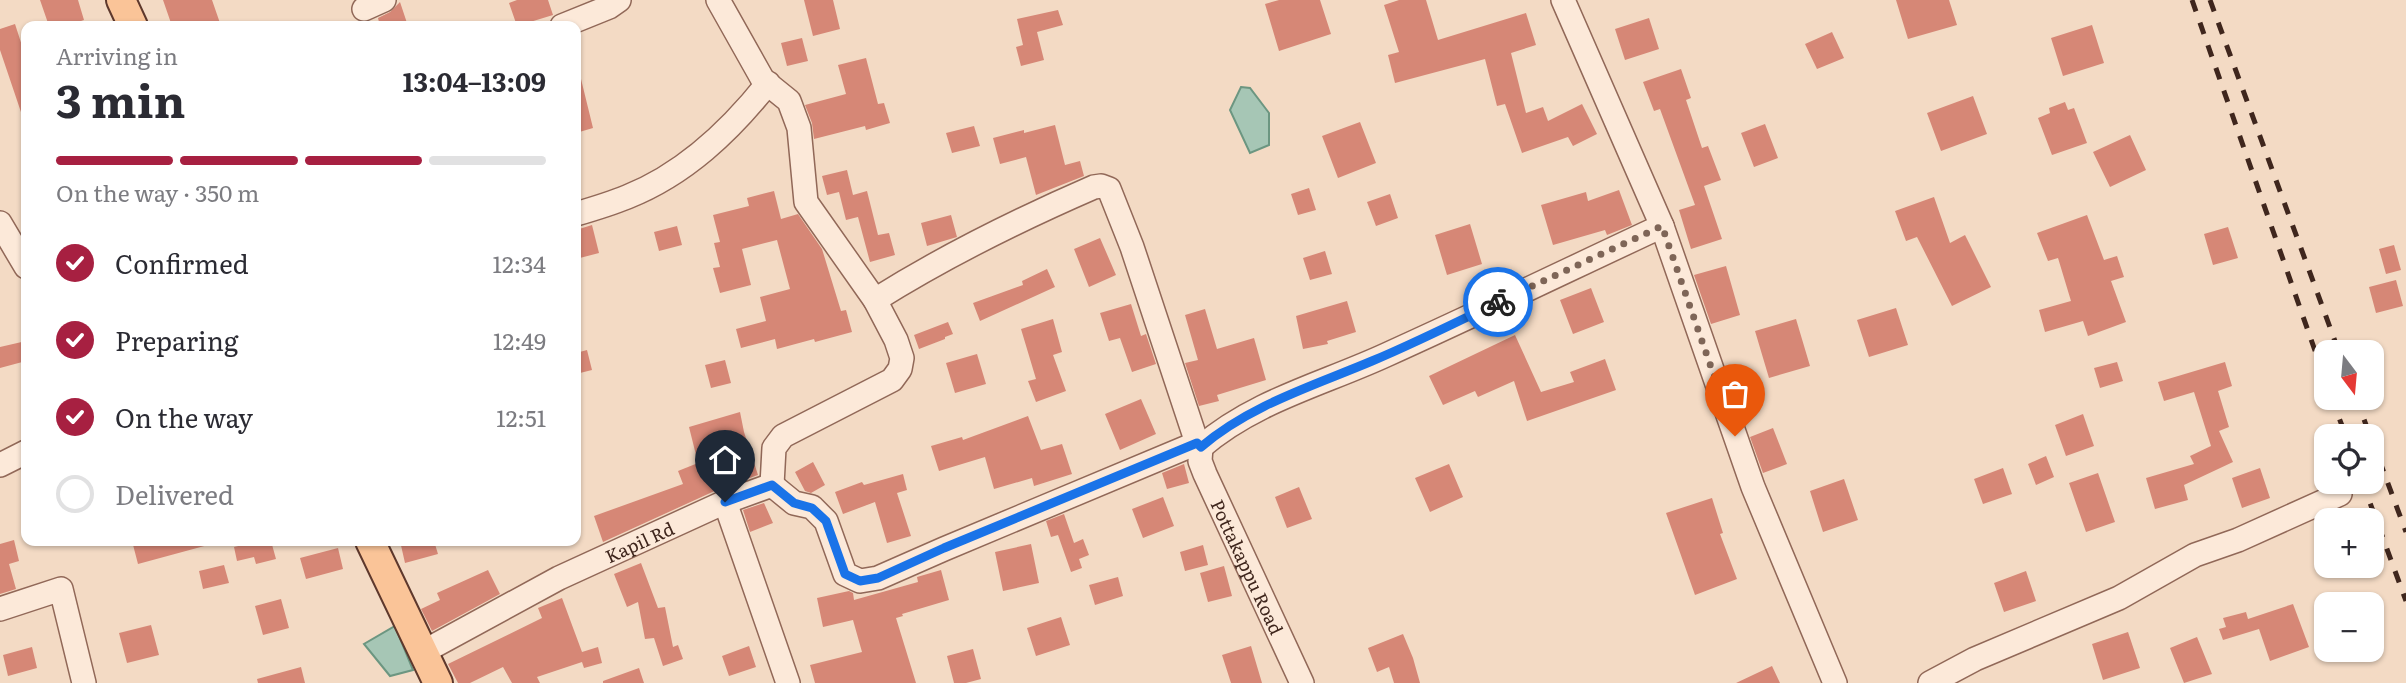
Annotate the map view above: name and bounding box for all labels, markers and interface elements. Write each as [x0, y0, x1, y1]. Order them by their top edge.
text: Arriving in [56, 38, 178, 72]
text: 13:04–13:09 [403, 61, 546, 100]
text: 3 min [56, 64, 186, 132]
text: On the way · 350 m [56, 175, 259, 209]
text: Confirmed [115, 243, 249, 282]
icon: check [56, 244, 94, 282]
text: 12:34 [493, 246, 546, 280]
courier [1463, 267, 1533, 337]
icon: bike [1479, 283, 1517, 321]
text: Preparing [115, 320, 238, 359]
icon: check [56, 321, 94, 359]
text: 12:49 [493, 323, 546, 357]
north arrow [2314, 340, 2384, 410]
map controls [2314, 340, 2384, 662]
pin [1705, 364, 1765, 436]
icon: bag [1716, 375, 1754, 413]
text: On the way [115, 397, 253, 436]
icon: check [56, 398, 94, 436]
text: 12:51 [496, 400, 546, 434]
button: locate [2314, 424, 2384, 494]
pin [695, 430, 755, 502]
icon: home [706, 441, 744, 479]
text: Delivered [115, 474, 234, 513]
street label: Pottakappu Road [1205, 494, 1291, 639]
button: + [2314, 508, 2384, 578]
street label: Kapil Rd [600, 514, 678, 569]
button: − [2314, 592, 2384, 662]

